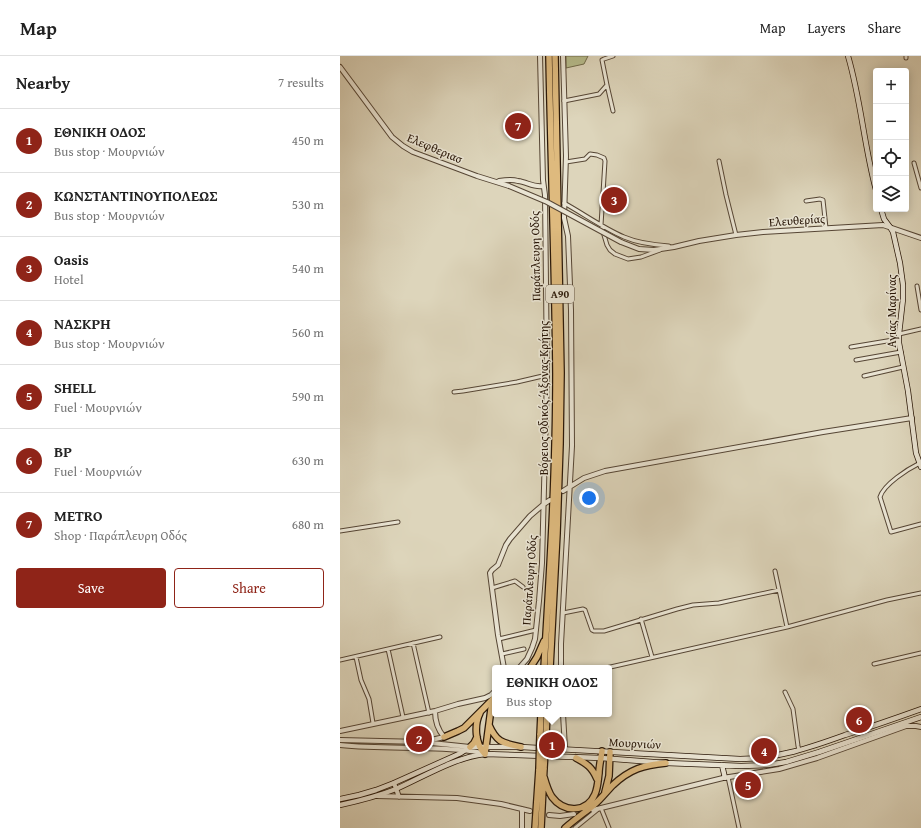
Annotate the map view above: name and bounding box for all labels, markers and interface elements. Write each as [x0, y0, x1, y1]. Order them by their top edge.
text: Map [20, 14, 57, 42]
text: Map [760, 18, 786, 38]
text: Layers [808, 18, 846, 38]
text: Share [868, 18, 901, 38]
map controls [873, 68, 909, 212]
button: + [873, 68, 909, 104]
text: Nearby [16, 70, 70, 95]
text: 7 results [278, 73, 324, 92]
button: − [873, 104, 909, 140]
pin: 7 [505, 111, 531, 141]
text: ΕΘΝΙΚΗ ΟΔΟΣ [54, 121, 146, 142]
street label: Ελεφθεριασ [405, 129, 465, 167]
text: 1 [26, 131, 32, 150]
text: 450 m [292, 131, 324, 150]
button: locate [873, 140, 909, 176]
text: Bus stop · Μουρνιών [54, 142, 165, 161]
button: layers [873, 176, 909, 212]
text: ΚΩΝΣΤΑΝΤΙΝΟΥΠΟΛΕΩΣ [54, 185, 218, 206]
pin: 3 [601, 185, 627, 215]
text: 2 [26, 195, 32, 214]
text: 530 m [292, 195, 324, 214]
text: Bus stop · Μουρνιών [54, 206, 165, 225]
street label: Ελευθερίας [768, 210, 826, 230]
street label: Παράπλευρη Οδός [526, 211, 544, 301]
text: Oasis [54, 249, 89, 270]
text: 3 [26, 259, 32, 278]
text: 540 m [292, 259, 324, 278]
text: Hotel [54, 270, 84, 289]
street label: Αγίας Μαρίνας [883, 274, 900, 348]
road number: Α90 [546, 285, 574, 303]
text: ΝΑΣΚΡΗ [54, 313, 111, 334]
street label: Βόρειος Οδικός Άξονας Κρήτης [535, 321, 552, 475]
text: 4 [26, 323, 32, 342]
text: 560 m [292, 323, 324, 342]
text: Bus stop · Μουρνιών [54, 334, 165, 353]
text: SHELL [54, 377, 96, 398]
text: 5 [26, 387, 32, 406]
text: 590 m [292, 387, 324, 406]
text: Fuel · Μουρνιών [54, 398, 142, 417]
text: BP [54, 441, 72, 462]
text: 6 [26, 451, 32, 470]
text: 630 m [292, 451, 324, 470]
text: Fuel · Μουρνιών [54, 462, 142, 481]
your location [579, 488, 599, 508]
text: METRO [54, 505, 103, 526]
text: 7 [26, 515, 32, 534]
text: 680 m [292, 515, 324, 534]
text: Shop · Παράπλευρη Οδός [54, 526, 187, 545]
street label: Παράπλευρη Οδός [517, 534, 541, 626]
button: Save [16, 568, 166, 608]
button: Share [174, 568, 324, 608]
popup [492, 665, 612, 717]
text: ΕΘΝΙΚΗ ΟΔΟΣ [506, 671, 598, 692]
text: Bus stop [506, 692, 552, 711]
pin: 6 [846, 705, 872, 735]
pin: 2 [406, 724, 432, 754]
pin: 1 [539, 730, 565, 760]
street label: Μουρνιών [608, 733, 662, 753]
pin: 4 [751, 736, 777, 766]
pin: 5 [735, 770, 761, 800]

